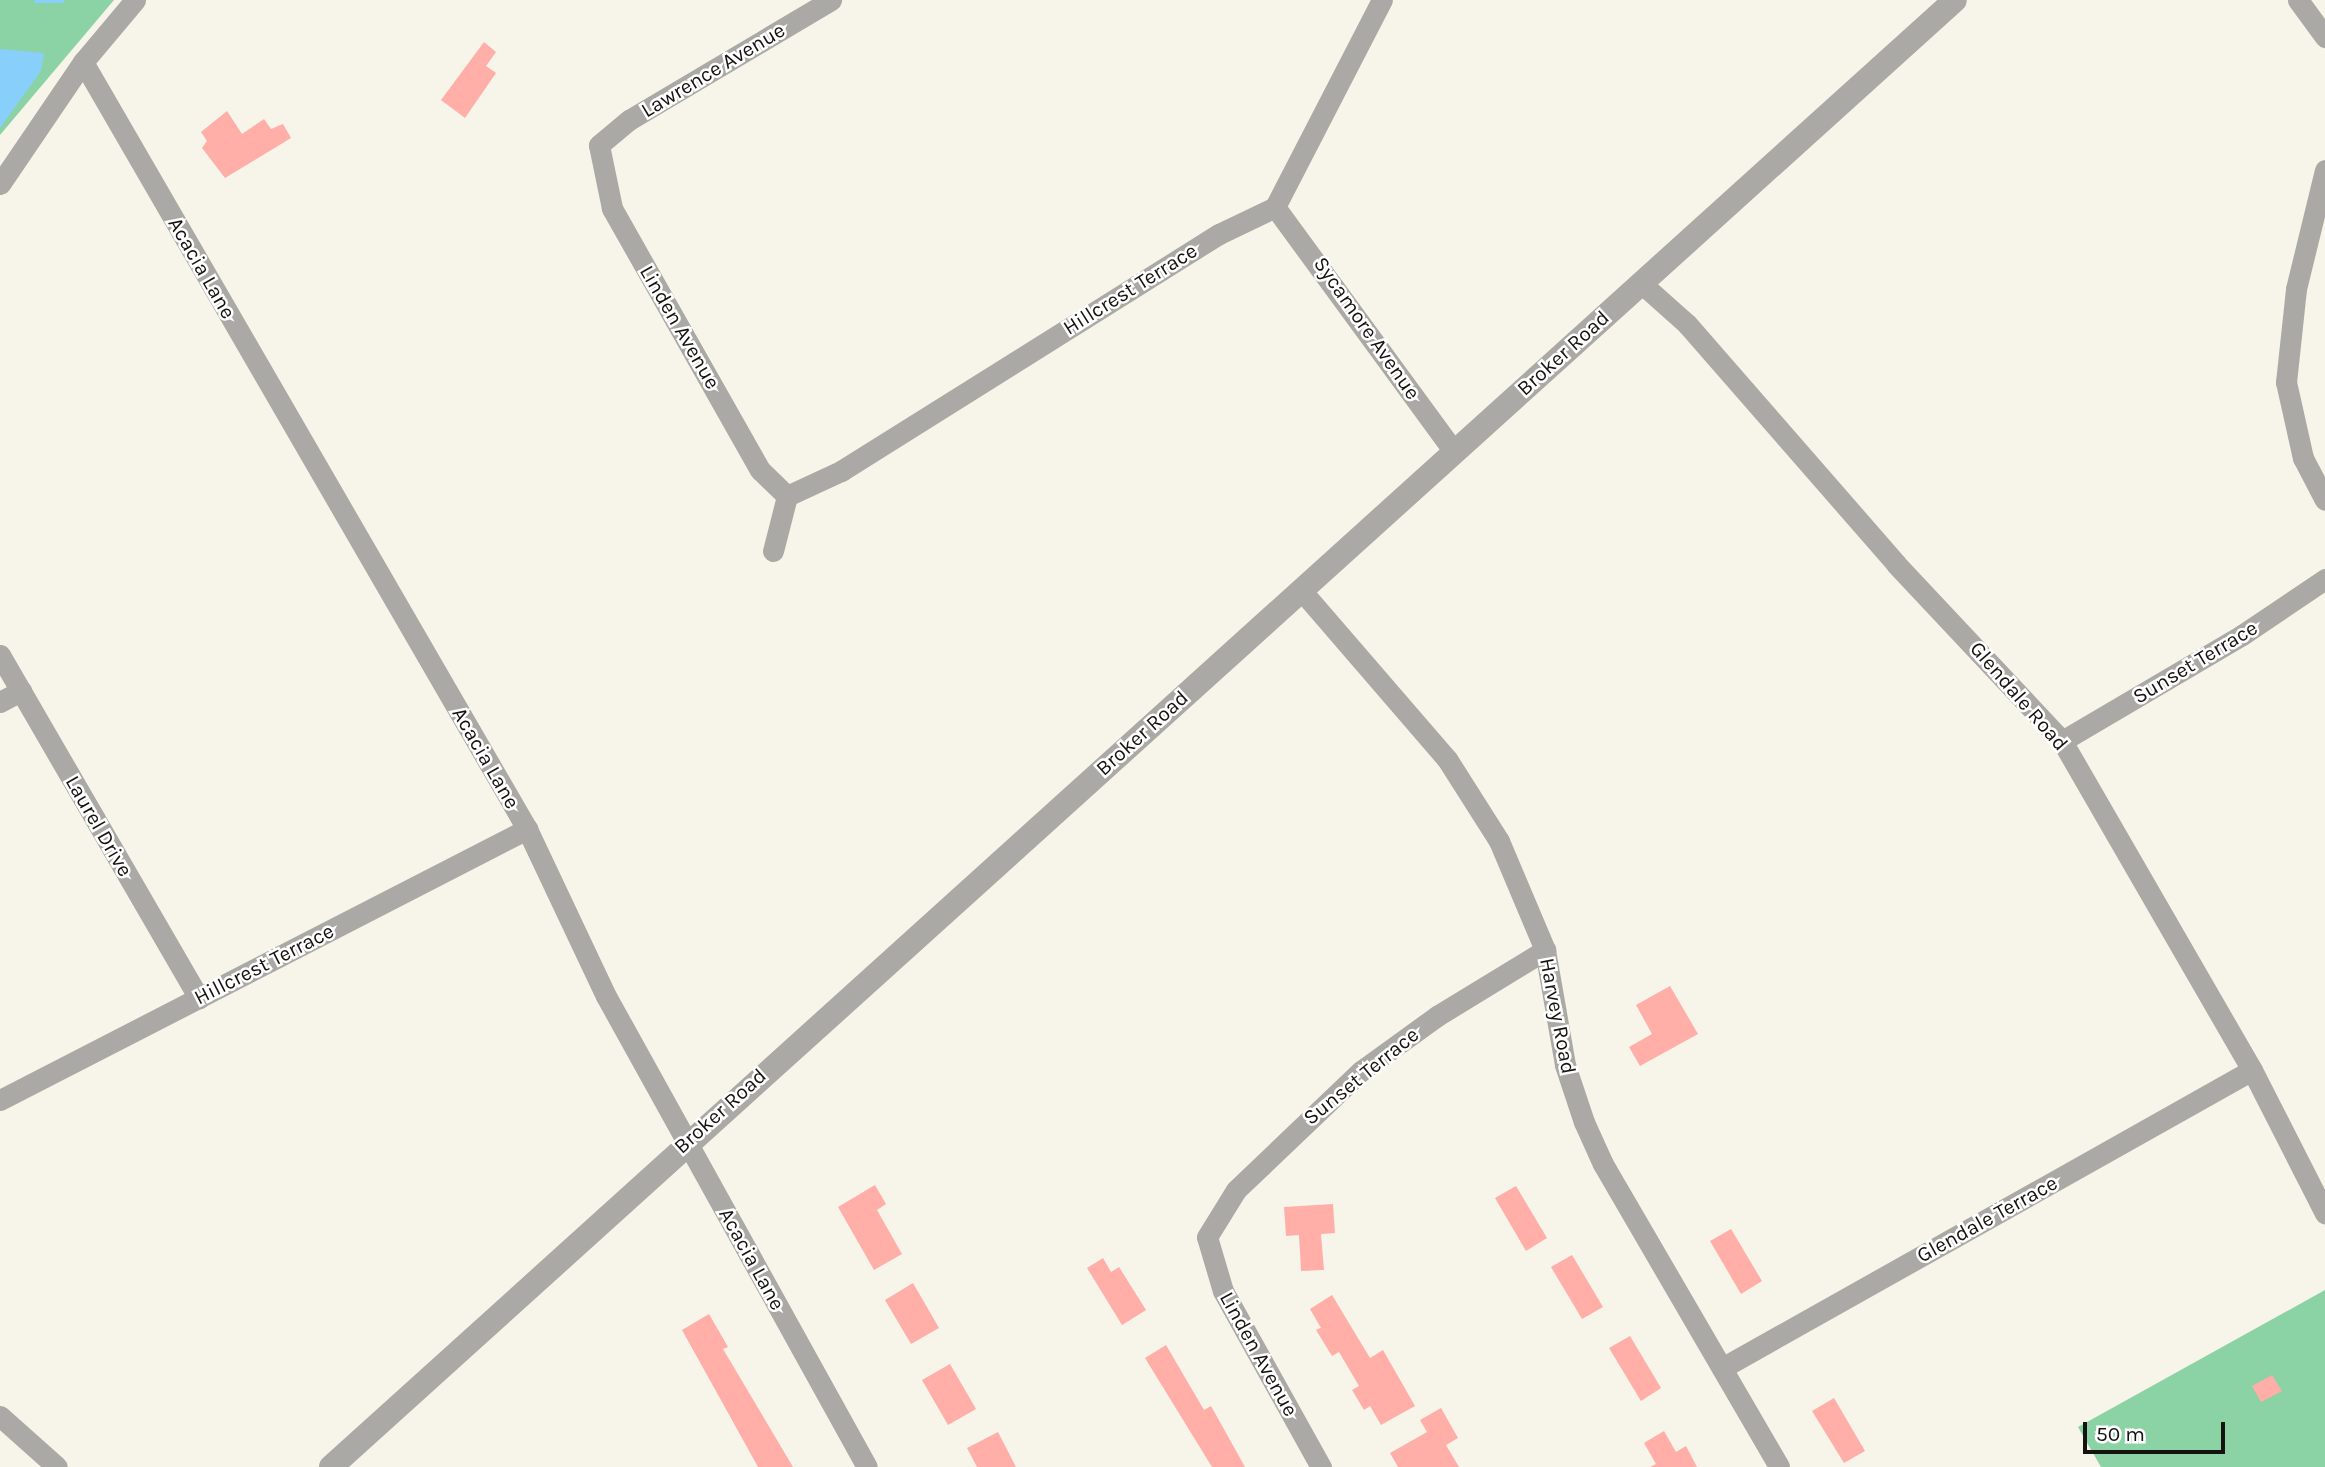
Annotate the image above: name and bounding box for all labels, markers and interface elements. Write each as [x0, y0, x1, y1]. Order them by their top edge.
street label: Lawrence Avenue [636, 17, 790, 123]
street label: Acacia Lane [163, 213, 241, 323]
street label: Hillcrest Terrace [1058, 238, 1202, 340]
street label: Sycamore Avenue [1308, 252, 1426, 404]
street label: Linden Avenue [634, 261, 726, 393]
street label: Broker Road [1512, 305, 1614, 401]
street label: Sunset Terrace [2128, 615, 2262, 709]
street label: Glendale Road [1965, 636, 2073, 756]
street label: Broker Road [1091, 685, 1193, 781]
street label: Acacia Lane [447, 703, 525, 813]
street label: Laurel Drive [60, 771, 138, 881]
street label: Hillcrest Terrace [190, 918, 338, 1010]
street label: Harvey Road [1534, 956, 1582, 1076]
street label: Sunset Terrace [1298, 1022, 1424, 1130]
street label: Broker Road [669, 1063, 771, 1159]
street label: Glendale Terrace [1912, 1170, 2062, 1268]
street label: Acacia Lane [714, 1204, 790, 1314]
street label: Linden Avenue [1214, 1287, 1304, 1421]
scale bar [2087, 1408, 2229, 1452]
text: 50 m [2096, 1422, 2145, 1446]

